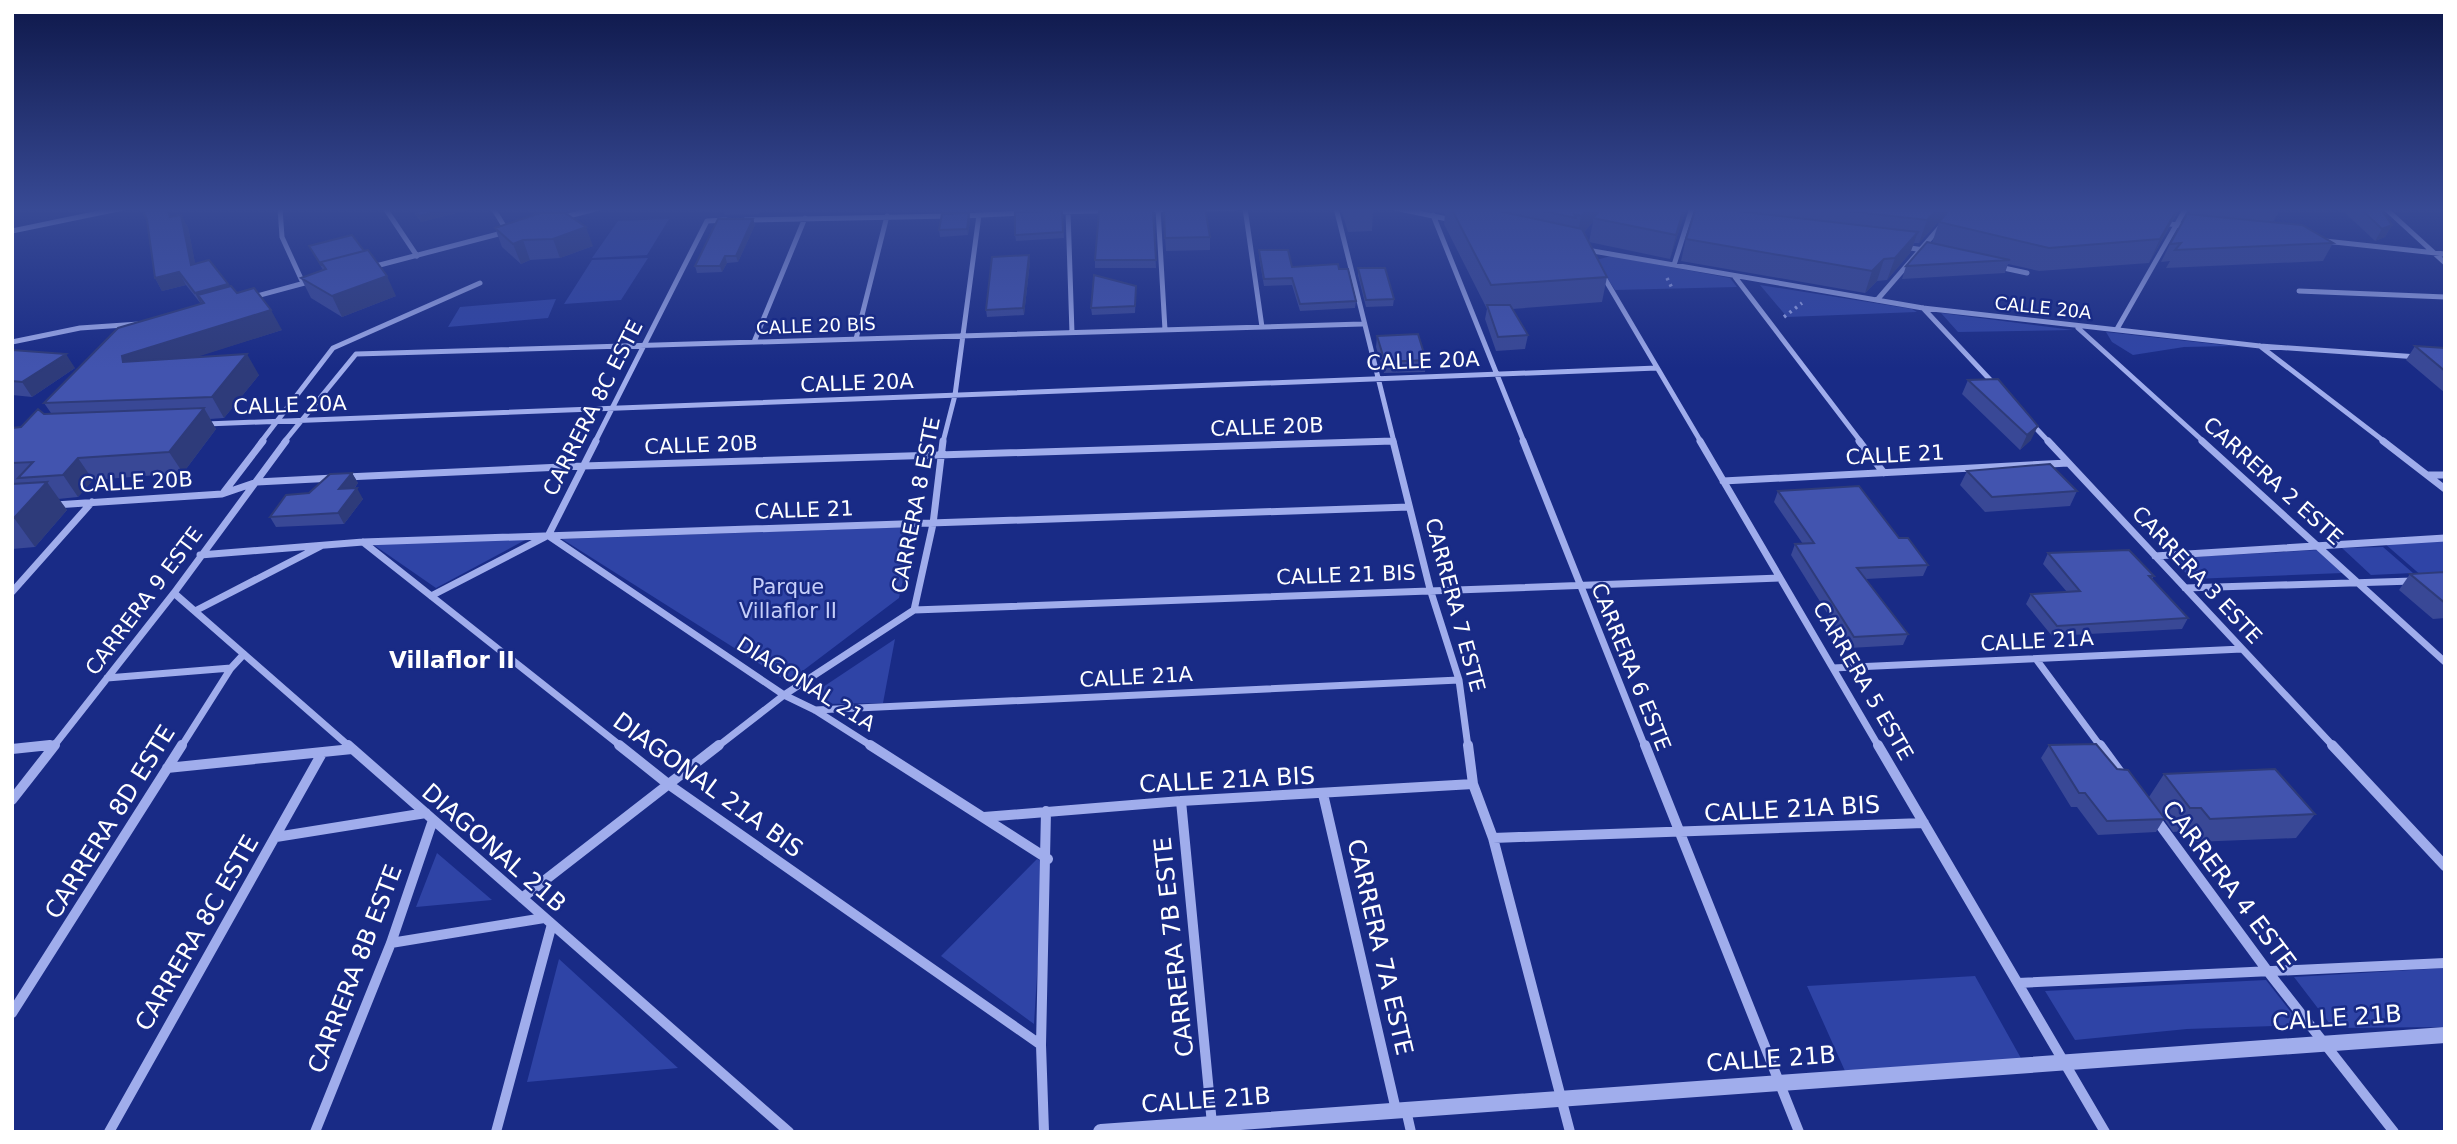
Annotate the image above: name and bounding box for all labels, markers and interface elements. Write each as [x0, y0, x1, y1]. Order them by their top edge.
street label: CALLE 20A [1994, 292, 2093, 323]
street label: CALLE 20 BIS [756, 313, 876, 338]
street label: CARRERA 8C ESTE [538, 316, 648, 500]
street label: CALLE 20A [1366, 347, 1481, 375]
street label: CALLE 20A [800, 369, 915, 397]
street label: CALLE 20A [233, 391, 348, 419]
street label: CARRERA 2 ESTE [2198, 412, 2348, 550]
street label: CALLE 20B [1210, 413, 1324, 441]
street label: CARRERA 8 ESTE [887, 415, 945, 595]
street label: CALLE 20B [644, 431, 758, 459]
street label: CALLE 21 [1845, 440, 1945, 470]
street label: CALLE 20B [79, 467, 193, 497]
street label: CALLE 21 [754, 496, 854, 524]
street label: CARRERA 3 ESTE [2127, 501, 2267, 649]
street label: CARRERA 7 ESTE [1420, 515, 1490, 695]
street label: CARRERA 9 ESTE [81, 522, 207, 680]
street label: CALLE 21 BIS [1276, 561, 1416, 589]
park label: Parque Villaflor II [739, 575, 837, 623]
street label: CARRERA 6 ESTE [1586, 580, 1676, 754]
street label: CARRERA 5 ESTE [1808, 597, 1918, 765]
street label: CALLE 21A [1980, 626, 2095, 656]
street label: DIAGONAL 21A [732, 632, 880, 737]
district label: Villaflor II [389, 647, 515, 673]
street label: CALLE 21A [1079, 662, 1194, 692]
street label: DIAGONAL 21A BIS [608, 707, 808, 863]
street label: CARRERA 8D ESTE [39, 720, 181, 924]
street label: CALLE 21A BIS [1138, 761, 1316, 799]
street label: DIAGONAL 21B [416, 778, 572, 918]
street label: CALLE 21A BIS [1703, 790, 1881, 828]
street label: CARRERA 4 ESTE [2156, 795, 2302, 975]
street label: CARRERA 8C ESTE [130, 830, 264, 1036]
street label: CARRERA 7B ESTE [1149, 836, 1199, 1058]
street label: CARRERA 7A ESTE [1342, 836, 1418, 1058]
street label: CARRERA 8B ESTE [302, 861, 408, 1077]
street label: CALLE 21B [2271, 1000, 2403, 1036]
street label: CALLE 21B [1705, 1041, 1837, 1077]
street label: CALLE 21B [1140, 1082, 1272, 1118]

